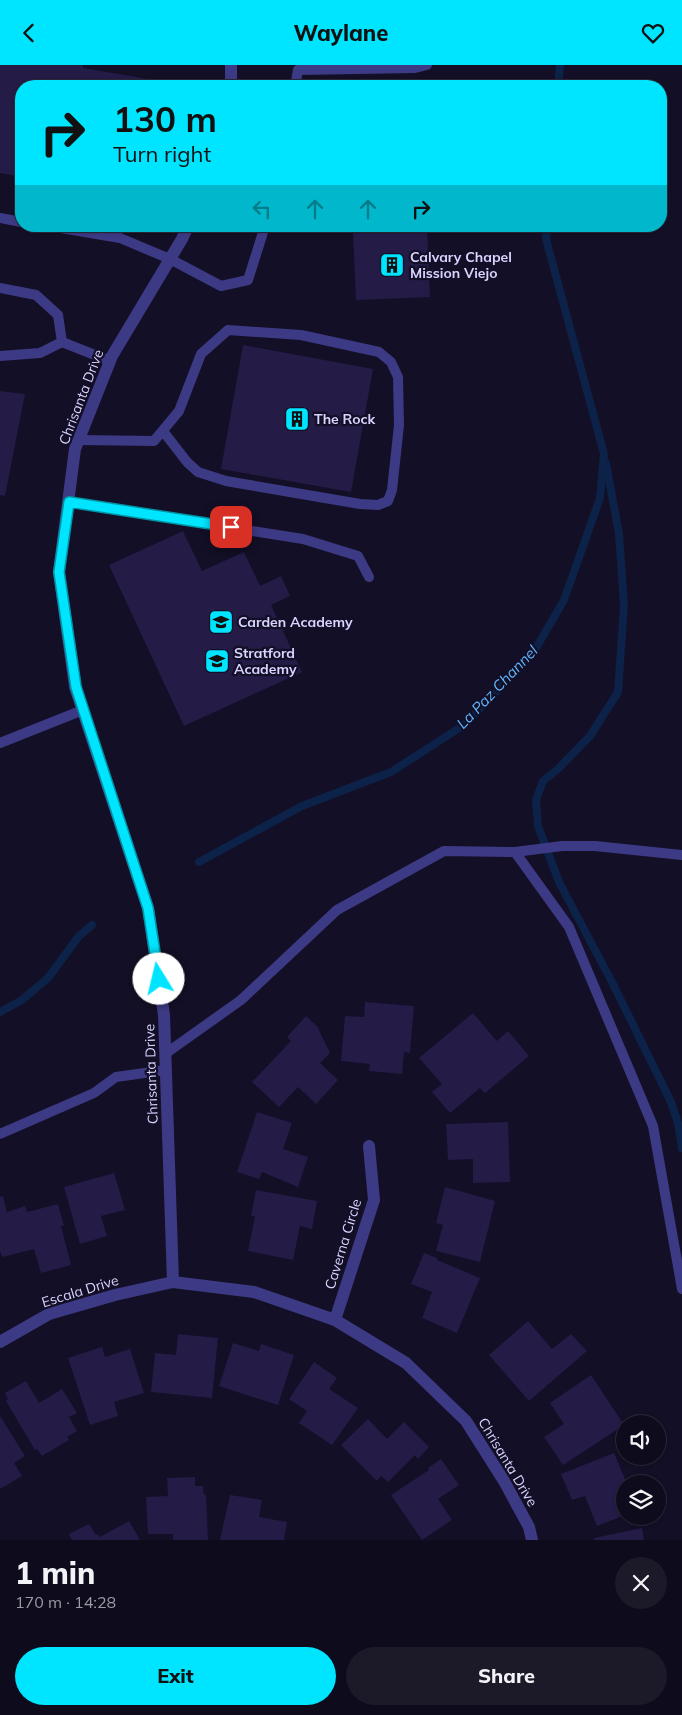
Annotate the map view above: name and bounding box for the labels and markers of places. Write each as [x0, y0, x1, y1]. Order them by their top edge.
place label: Calvary Chapel Mission Viejo [410, 248, 512, 282]
building icon: Calvary Chapel Mission Viejo [379, 252, 405, 278]
building icon: The Rock [284, 406, 310, 432]
place label: The Rock [314, 410, 376, 428]
pin [210, 506, 252, 548]
school or university icon: Carden Academy [208, 609, 234, 635]
place label: Carden Academy [238, 613, 353, 631]
place label: Stratford Academy [234, 644, 297, 678]
school or university icon: Stratford Academy [204, 648, 230, 674]

